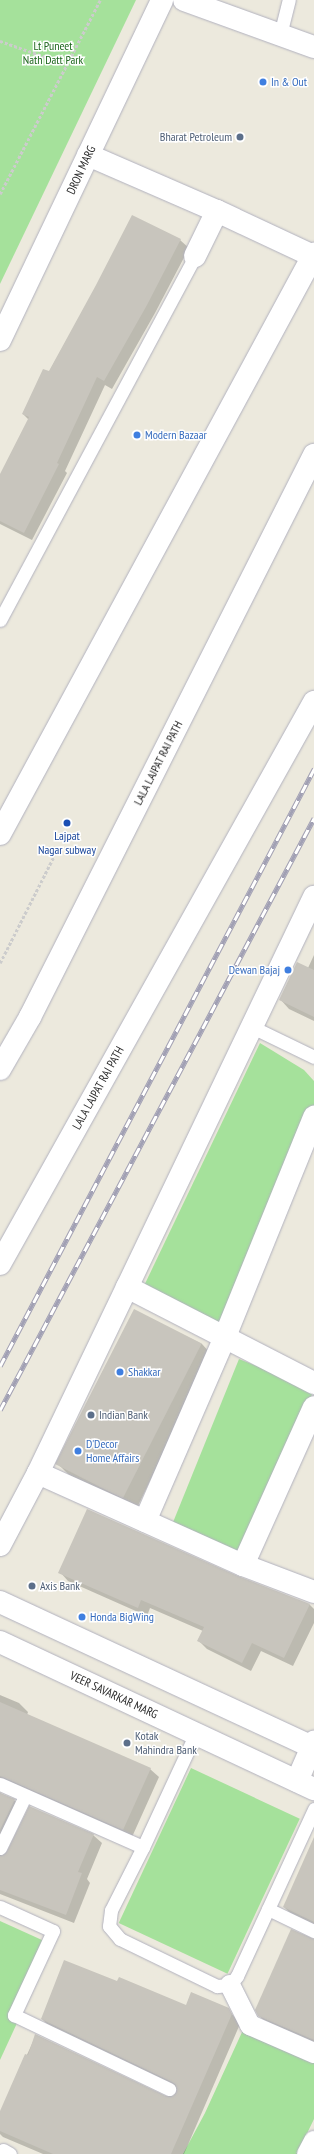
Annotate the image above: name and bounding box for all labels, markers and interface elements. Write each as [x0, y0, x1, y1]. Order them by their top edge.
park label: Lt Puneet Nath Datt Park [23, 39, 83, 67]
place label: In & Out [271, 75, 307, 89]
marker: In & Out [258, 77, 268, 87]
place label: Bharat Petroleum [160, 130, 232, 144]
marker: Bharat Petroleum [235, 132, 245, 142]
street label: DRON MARG [63, 143, 99, 197]
place label: Modern Bazaar [145, 428, 207, 442]
marker: Modern Bazaar [132, 430, 142, 440]
street label: LALA LAJPAT RAI PATH [130, 718, 186, 808]
marker: Lajpat Nagar subway [62, 818, 72, 828]
place label: Lajpat Nagar subway [38, 829, 96, 857]
place label: Dewan Bajaj [229, 963, 280, 977]
marker: Dewan Bajaj [283, 965, 293, 975]
street label: LALA LAJPAT RAI PATH [69, 1044, 127, 1132]
place label: Shakkar [128, 1365, 161, 1379]
marker: Shakkar [115, 1367, 125, 1377]
place label: Indian Bank [99, 1408, 148, 1422]
marker: Indian Bank [86, 1410, 96, 1420]
place label: D'Decor Home Affairs [86, 1437, 140, 1465]
marker: D'Decor Home Affairs [73, 1446, 83, 1456]
place label: Axis Bank [40, 1579, 80, 1593]
marker: Axis Bank [27, 1581, 37, 1591]
place label: Honda BigWing [90, 1610, 154, 1624]
marker: Honda BigWing [77, 1612, 87, 1622]
street label: VEER SAVARKAR MARG [68, 1668, 160, 1722]
place label: Kotak Mahindra Bank [135, 1729, 197, 1757]
marker: Kotak Mahindra Bank [122, 1738, 132, 1748]

